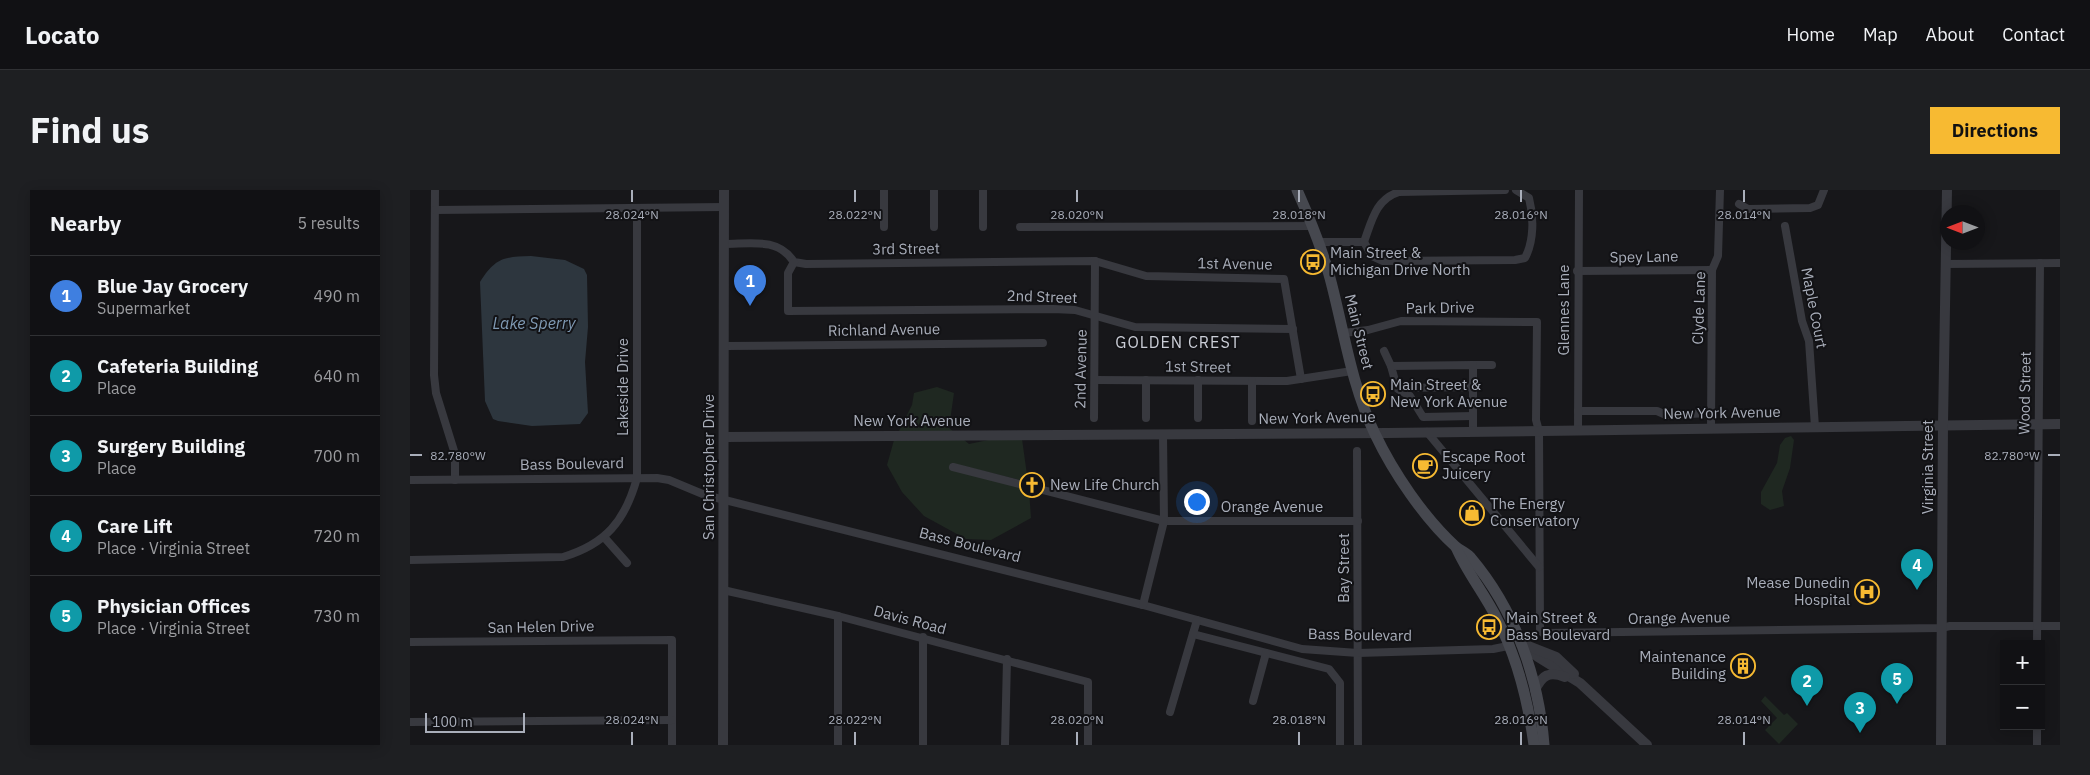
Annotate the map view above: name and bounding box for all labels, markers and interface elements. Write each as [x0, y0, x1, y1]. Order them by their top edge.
text: Locato [25, 19, 100, 51]
text: Home [1787, 23, 1835, 46]
text: Map [1863, 23, 1898, 46]
text: About [1926, 23, 1974, 46]
text: Contact [2002, 23, 2065, 46]
text: Find us [30, 107, 149, 153]
button: Directions [1930, 107, 2060, 154]
north arrow [1940, 205, 1985, 250]
text: 28.024°N [605, 207, 659, 222]
text: 28.022°N [828, 207, 882, 222]
text: 28.020°N [1050, 207, 1104, 222]
text: 28.018°N [1272, 207, 1326, 222]
text: 28.016°N [1494, 207, 1548, 222]
text: 28.014°N [1717, 207, 1771, 222]
text: Nearby [50, 209, 121, 237]
text: 5 results [297, 213, 360, 233]
street label: 3rd Street [872, 238, 940, 259]
place label: Main Street & Michigan Drive North [1330, 243, 1470, 279]
street label: Spey Lane [1609, 246, 1679, 267]
bus stop icon: Main Street & Michigan Drive North [1300, 249, 1326, 275]
street label: 1st Avenue [1197, 253, 1273, 274]
street label: Glennes Lane [1554, 264, 1573, 356]
pin: 1 [734, 265, 766, 306]
street label: Maple Court [1797, 266, 1832, 350]
street label: Clyde Lane [1688, 271, 1709, 345]
text: Blue Jay Grocery [97, 274, 248, 298]
text: 1 [61, 286, 71, 306]
text: 490 m [313, 286, 360, 306]
street label: 2nd Street [1006, 286, 1078, 307]
street label: Main Street [1341, 292, 1378, 372]
street label: Park Drive [1405, 297, 1475, 318]
text: Supermarket [97, 298, 190, 318]
water label: Lake Sperry [493, 313, 577, 333]
street label: Richland Avenue [828, 319, 940, 340]
street label: 2nd Avenue [1070, 329, 1091, 409]
district label: GOLDEN CREST [1115, 332, 1241, 352]
street label: Lakeside Drive [613, 338, 632, 436]
street label: Wood Street [2014, 351, 2035, 435]
text: Cafeteria Building [97, 354, 258, 378]
street label: 1st Street [1165, 356, 1231, 377]
text: 2 [61, 366, 71, 386]
text: 640 m [313, 366, 360, 386]
place label: Main Street & New York Avenue [1390, 375, 1507, 411]
text: Place [97, 378, 136, 398]
bus stop icon: Main Street & New York Avenue [1360, 381, 1386, 407]
street label: San Christopher Drive [699, 394, 718, 540]
street label: New York Avenue [1663, 402, 1781, 423]
street label: New York Avenue [1258, 407, 1376, 428]
street label: New York Avenue [853, 411, 971, 430]
street label: Virginia Street [1918, 420, 1937, 514]
text: Surgery Building [97, 434, 245, 458]
text: 3 [61, 446, 71, 466]
text: 700 m [313, 446, 360, 466]
place label: Escape Root Juicery [1442, 447, 1526, 483]
text: 82.780°W [430, 448, 486, 463]
text: 82.780°W [1984, 448, 2040, 463]
street label: Bass Boulevard [520, 453, 624, 474]
cafe icon: Escape Root Juicery [1412, 453, 1438, 479]
text: Place [97, 458, 136, 478]
church icon: New Life Church [1019, 472, 1045, 498]
place label: New Life Church [1050, 475, 1160, 494]
your location [1184, 489, 1210, 515]
place label: The Energy Conservatory [1490, 494, 1580, 530]
street label: Orange Avenue [1221, 497, 1323, 516]
shop icon: The Energy Conservatory [1459, 500, 1485, 526]
text: Care Lift [97, 514, 173, 538]
street label: Bass Boulevard [917, 523, 1023, 566]
text: 4 [61, 526, 71, 546]
text: 720 m [313, 526, 360, 546]
street label: Bay Street [1334, 533, 1353, 603]
text: Place · Virginia Street [97, 538, 250, 558]
pin: 4 [1901, 549, 1933, 590]
place label: Mease Dunedin Hospital [1746, 573, 1850, 609]
hospital icon: Mease Dunedin Hospital [1854, 579, 1880, 605]
text: Physician Offices [97, 594, 250, 618]
street label: Davis Road [872, 601, 949, 638]
text: 5 [61, 606, 71, 626]
text: 730 m [313, 606, 360, 626]
street label: Orange Avenue [1628, 607, 1730, 628]
place label: Main Street & Bass Boulevard [1506, 608, 1610, 644]
bus stop icon: Main Street & Bass Boulevard [1476, 614, 1502, 640]
street label: San Helen Drive [487, 616, 595, 637]
text: Place · Virginia Street [97, 618, 250, 638]
street label: Bass Boulevard [1308, 624, 1412, 645]
map controls [2000, 640, 2045, 730]
button: + [2000, 640, 2045, 685]
place label: Maintenance Building [1639, 647, 1726, 683]
building icon: Maintenance Building [1730, 653, 1756, 679]
pin: 5 [1881, 663, 1913, 704]
pin: 2 [1791, 665, 1823, 706]
button: − [2000, 685, 2045, 730]
pin: 3 [1844, 692, 1876, 733]
scale bar [425, 710, 525, 733]
text: 28.024°N [605, 712, 659, 727]
text: 28.022°N [828, 712, 882, 727]
text: 28.020°N [1050, 712, 1104, 727]
text: 28.018°N [1272, 712, 1326, 727]
text: 28.016°N [1494, 712, 1548, 727]
text: 28.014°N [1717, 712, 1771, 727]
text: 100 m [432, 713, 473, 731]

